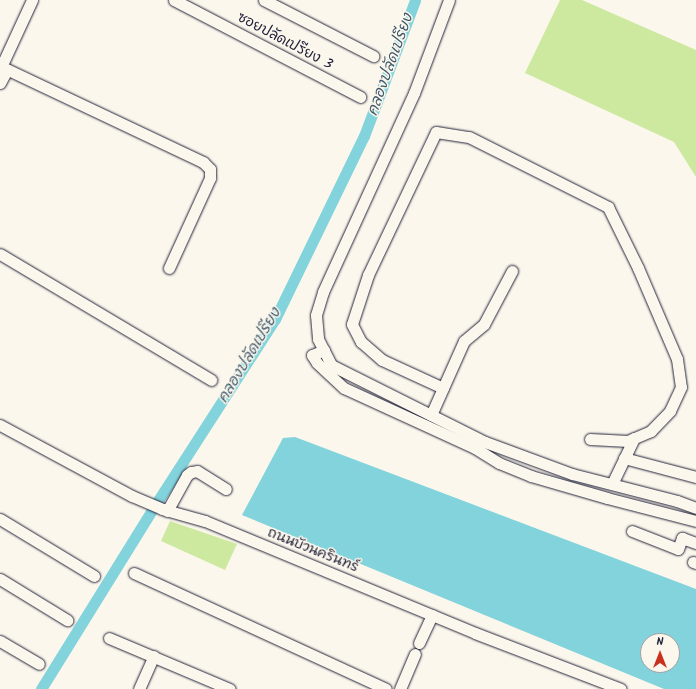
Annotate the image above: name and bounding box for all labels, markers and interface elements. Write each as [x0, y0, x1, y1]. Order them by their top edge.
street label: ซอยปลัดเปรียง 3 [234, 9, 336, 73]
water label: คลองปลัดเปรียง [364, 12, 418, 118]
water label: คลองปลัดเปรียง [215, 306, 285, 406]
street label: ถนนบัวนครินทร์ [265, 524, 361, 576]
north arrow [640, 633, 680, 673]
text: N [657, 633, 663, 651]

